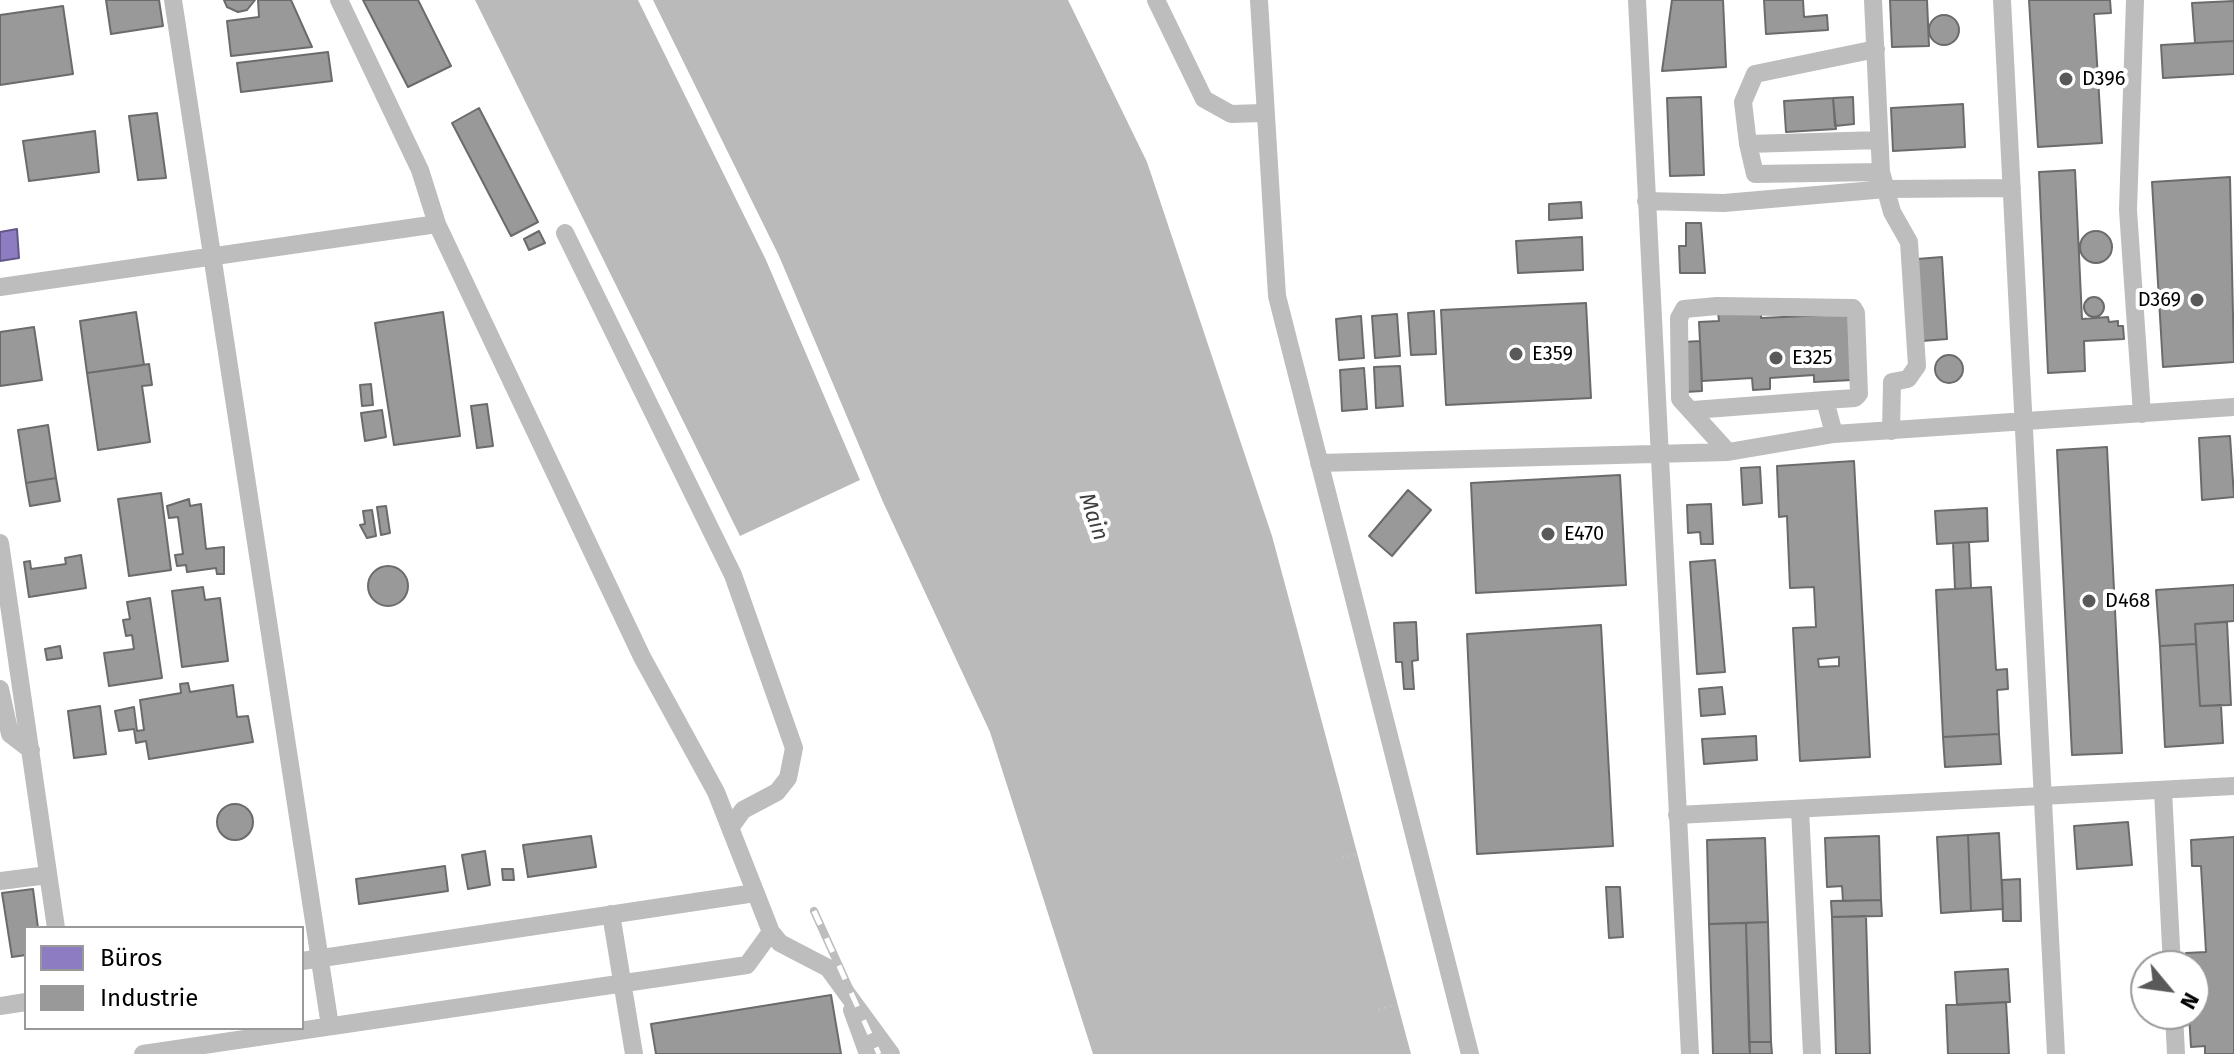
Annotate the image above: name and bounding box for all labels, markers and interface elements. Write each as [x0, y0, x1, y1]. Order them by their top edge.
place label: D396 [2082, 67, 2125, 91]
marker: D396 [2057, 70, 2075, 88]
place label: D369 [2138, 288, 2181, 312]
marker: D369 [2188, 291, 2206, 309]
place label: E359 [1532, 342, 1573, 366]
marker: E359 [1507, 345, 1525, 363]
place label: E325 [1792, 346, 1832, 370]
marker: E325 [1767, 349, 1785, 367]
water label: Main [1073, 490, 1113, 544]
place label: E470 [1564, 522, 1604, 546]
marker: E470 [1539, 525, 1557, 543]
place label: D468 [2105, 589, 2150, 613]
marker: D468 [2080, 592, 2098, 610]
legend [24, 926, 304, 1030]
text: Büros [100, 944, 162, 972]
north arrow [2130, 950, 2210, 1030]
text: Industrie [100, 984, 198, 1012]
text: N [2174, 988, 2205, 1014]

